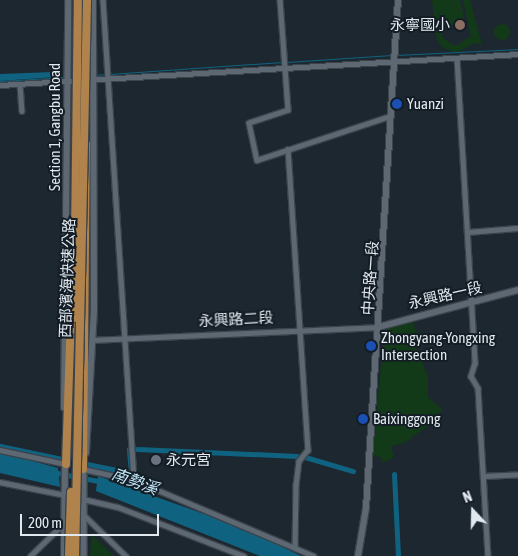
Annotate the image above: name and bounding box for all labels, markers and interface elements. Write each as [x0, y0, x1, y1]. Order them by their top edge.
place label: 永寧國小 [390, 16, 450, 34]
marker: 永寧國小 [454, 19, 466, 31]
street label: Section 1, Gangbu Road [46, 63, 64, 191]
place label: Yuanzi [407, 95, 444, 113]
marker: Yuanzi [391, 98, 403, 110]
street label: 西部濱海快速公路 [56, 218, 78, 338]
street label: 中央路一段 [358, 240, 382, 316]
street label: 永興路一段 [406, 278, 484, 312]
street label: 永興路二段 [198, 308, 274, 330]
place label: Zhongyang-Yongxing Intersection [381, 328, 495, 363]
marker: Zhongyang-Yongxing Intersection [365, 340, 377, 352]
place label: Baixinggong [373, 410, 440, 428]
marker: Baixinggong [357, 413, 369, 425]
place label: 永元宮 [166, 451, 211, 469]
marker: 永元宮 [150, 454, 162, 466]
water label: 南勢溪 [109, 464, 161, 498]
north arrow [448, 486, 498, 536]
text: N [461, 488, 474, 506]
scale bar [22, 504, 161, 536]
text: 200 m [28, 514, 62, 531]

